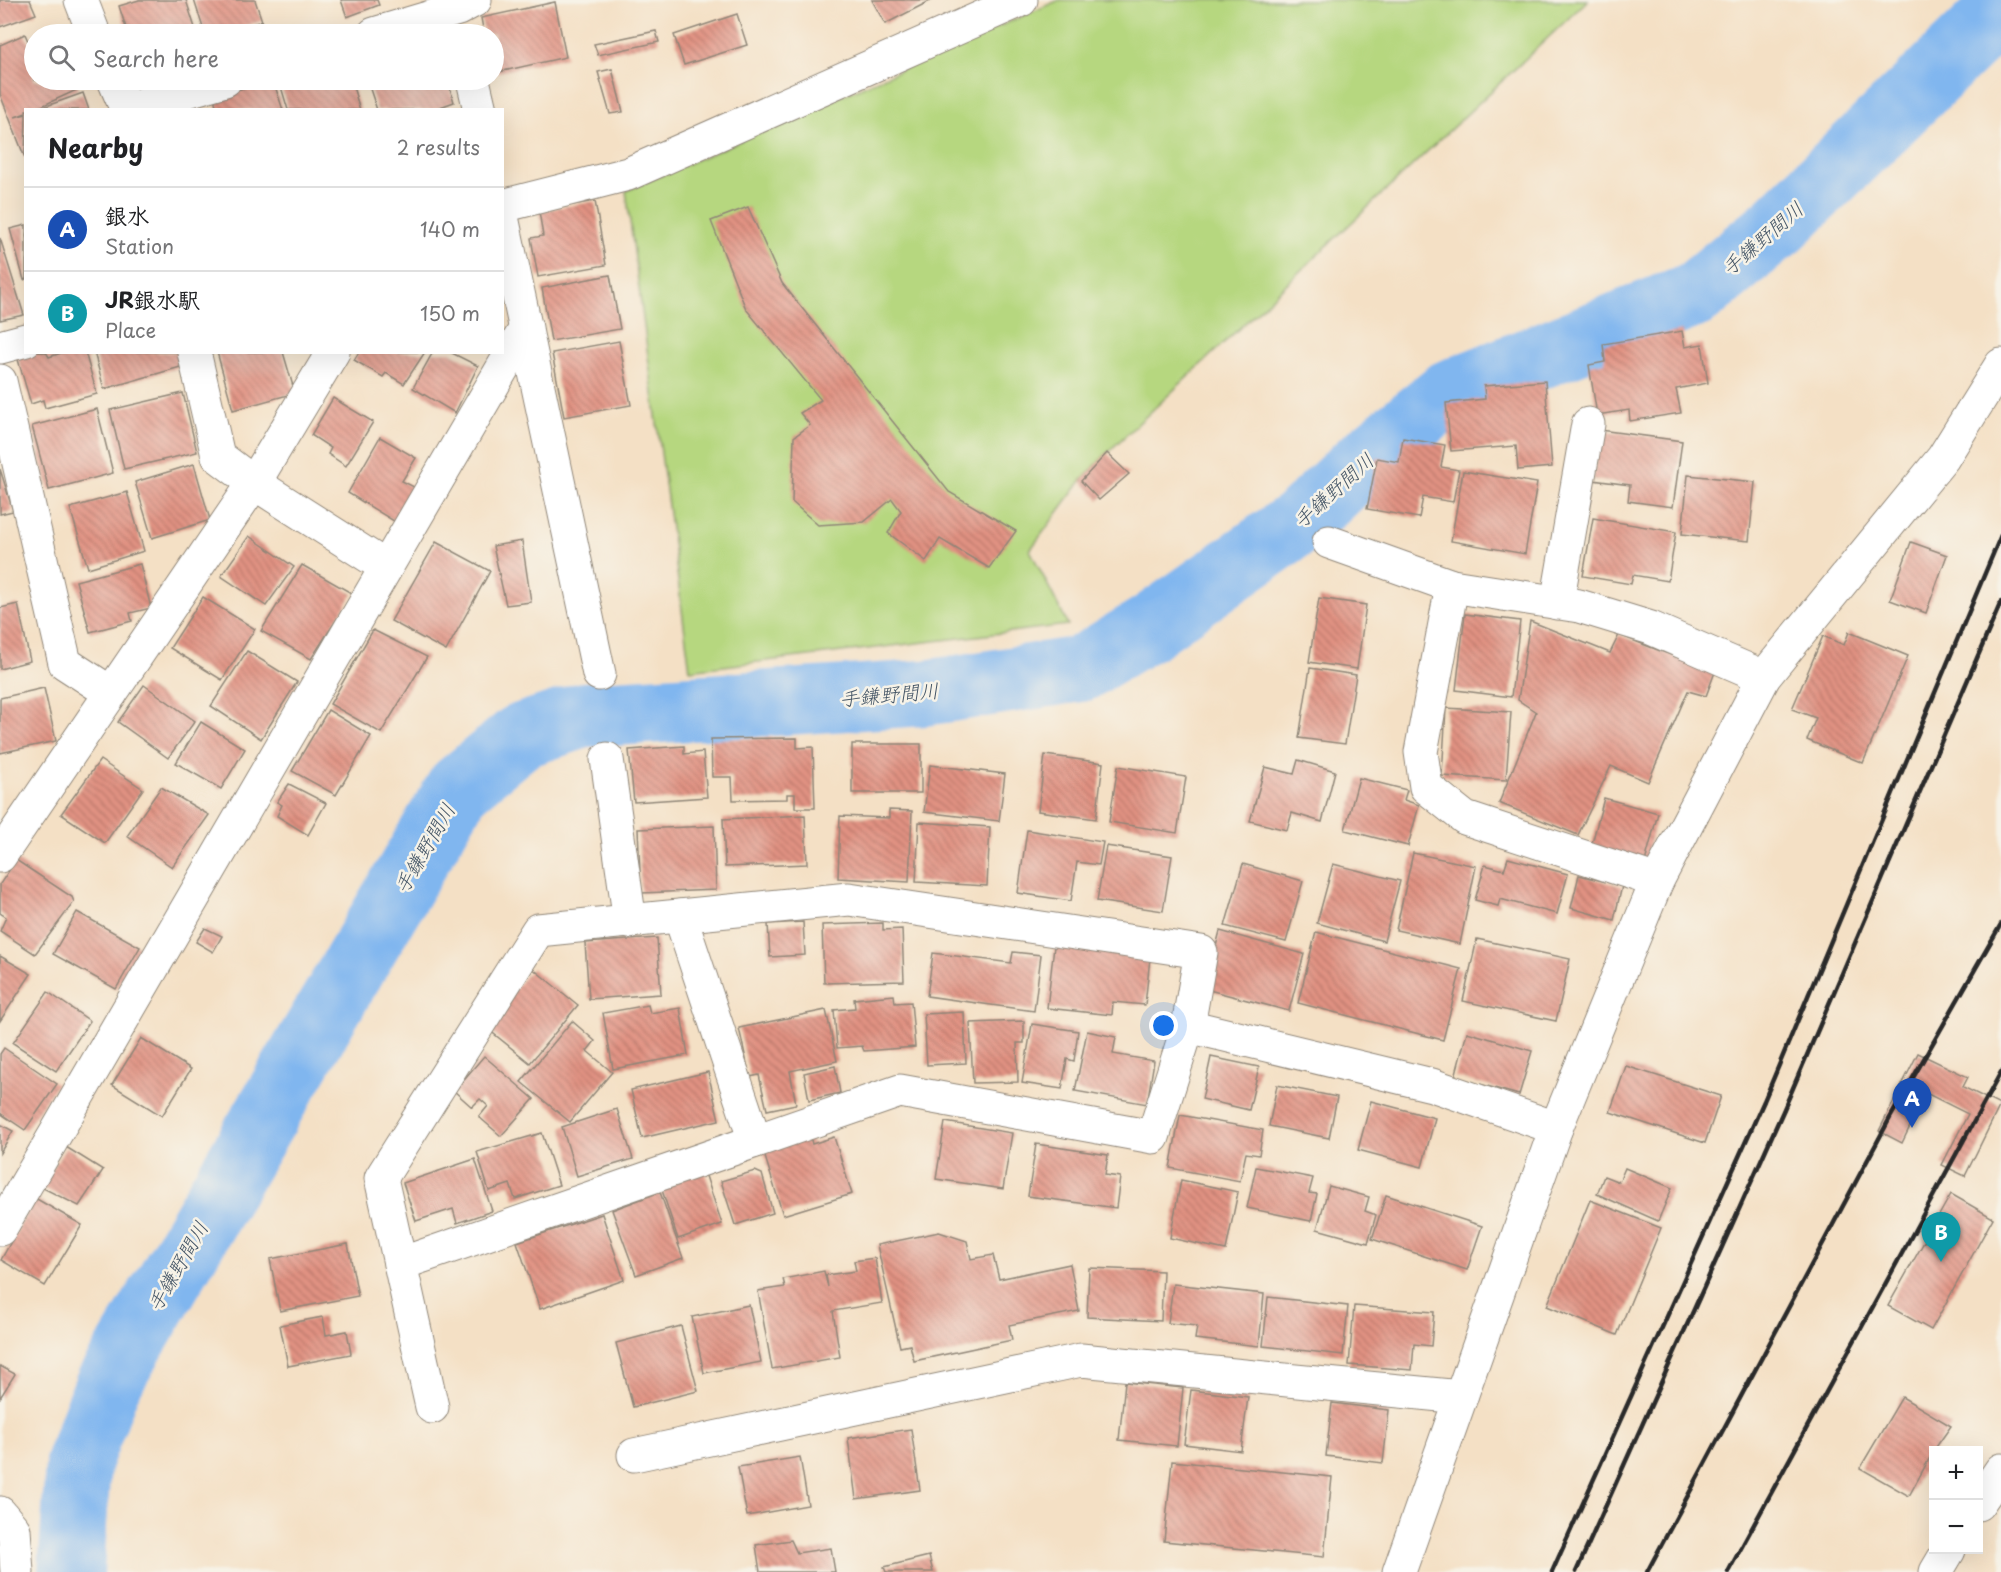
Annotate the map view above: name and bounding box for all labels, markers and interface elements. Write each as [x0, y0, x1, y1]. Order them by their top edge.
search box [24, 24, 504, 90]
icon: search [45, 41, 78, 74]
text: Search here [93, 41, 219, 74]
text: Nearby [48, 128, 143, 167]
text: 2 results [397, 132, 480, 162]
water label: 手鎌野間川 [1714, 194, 1810, 282]
text: 銀水 [105, 198, 149, 231]
text: A [60, 214, 75, 244]
text: 140 m [420, 214, 480, 244]
text: Station [105, 231, 174, 261]
text: JR銀水駅 [105, 282, 200, 315]
text: B [61, 298, 74, 328]
text: 150 m [420, 298, 480, 328]
text: Place [105, 315, 156, 345]
water label: 手鎌野間川 [1286, 445, 1380, 535]
water label: 手鎌野間川 [838, 675, 940, 713]
water label: 手鎌野間川 [386, 797, 462, 899]
your location [1149, 1011, 1178, 1040]
pin: A [1892, 1078, 1932, 1128]
pin: B [1922, 1212, 1960, 1262]
water label: 手鎌野間川 [139, 1215, 215, 1317]
map controls [1929, 1446, 1983, 1554]
button: + [1929, 1446, 1983, 1500]
button: − [1929, 1500, 1983, 1554]

